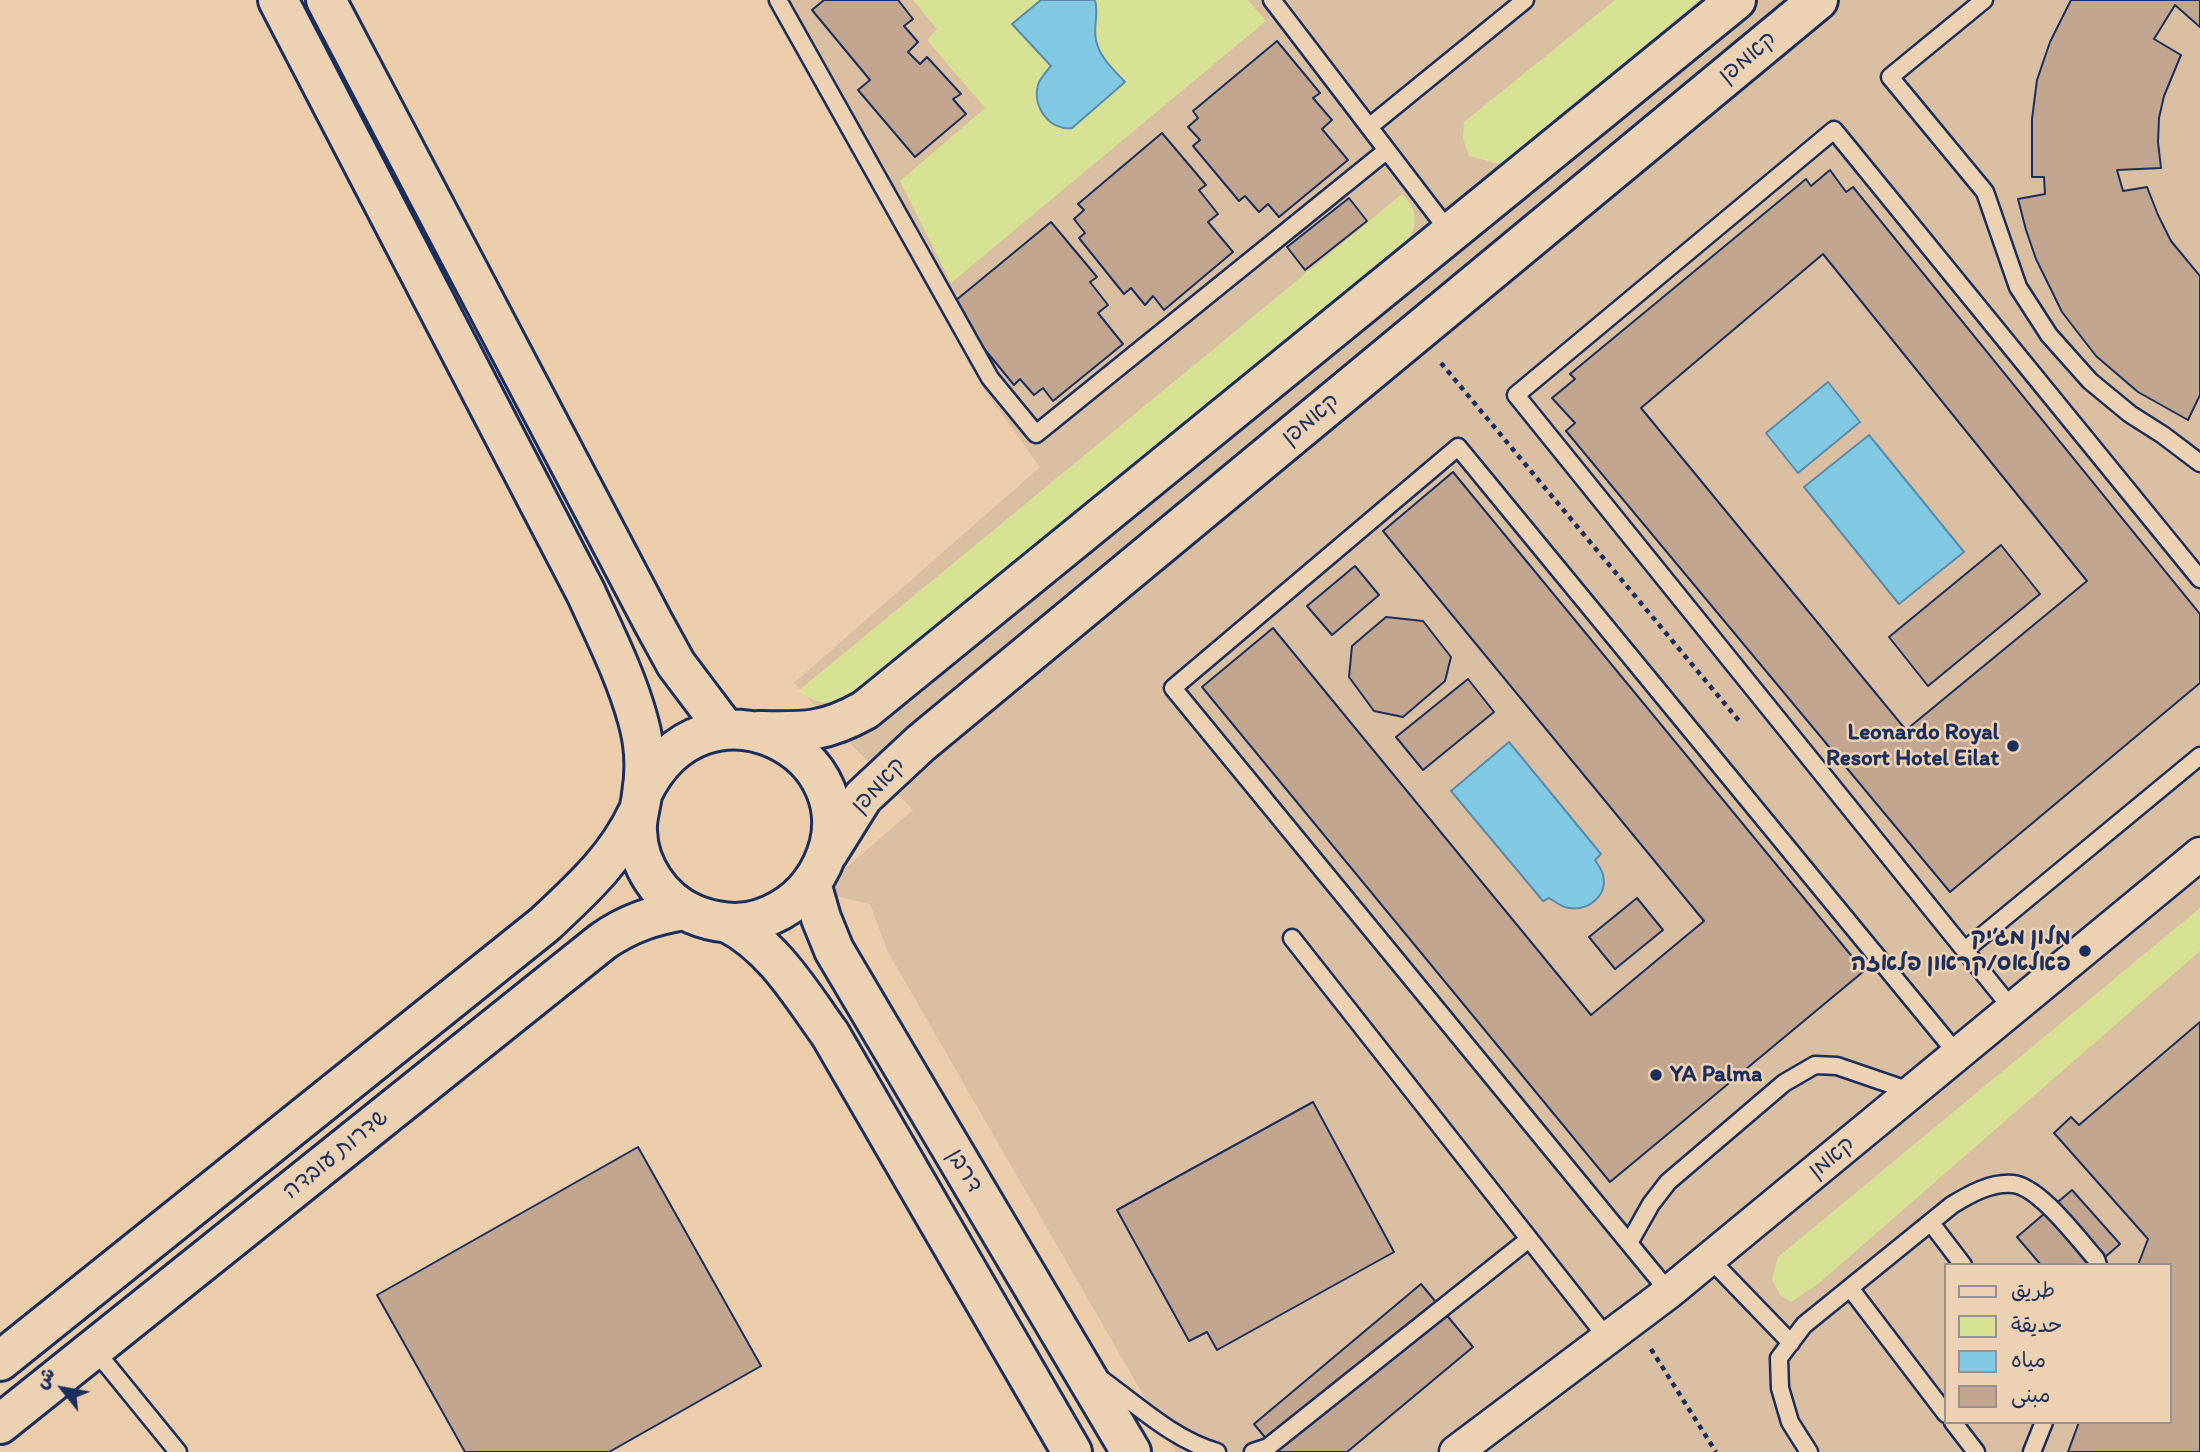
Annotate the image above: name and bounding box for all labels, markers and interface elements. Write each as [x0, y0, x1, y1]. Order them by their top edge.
street label: קאמפן [1714, 26, 1782, 90]
street label: קאמפן [1277, 388, 1345, 452]
place label: Leonardo Royal Resort Hotel Eilat [1826, 719, 1999, 773]
marker: Leonardo Royal Resort Hotel Eilat [2005, 738, 2021, 754]
street label: קאמפן [846, 752, 912, 820]
place label: מלון מג׳יק פאלאס/קראון פלאזה [1851, 924, 2071, 978]
marker: מלון מג׳יק פאלאס/קראון פלאזה [2077, 943, 2093, 959]
place label: YA Palma [1670, 1061, 1762, 1089]
marker: YA Palma [1648, 1067, 1664, 1083]
street label: שדרות עובדה [278, 1104, 394, 1206]
street label: קאמן [1803, 1131, 1861, 1185]
street label: דרבן [940, 1144, 988, 1198]
legend [1944, 1263, 2172, 1424]
text: طريق [2011, 1277, 2055, 1302]
text: حديقة [2011, 1312, 2062, 1337]
text: مياه [2011, 1347, 2046, 1372]
north arrow [28, 1354, 98, 1424]
text: ش [29, 1363, 60, 1393]
text: مبنى [2011, 1382, 2050, 1407]

